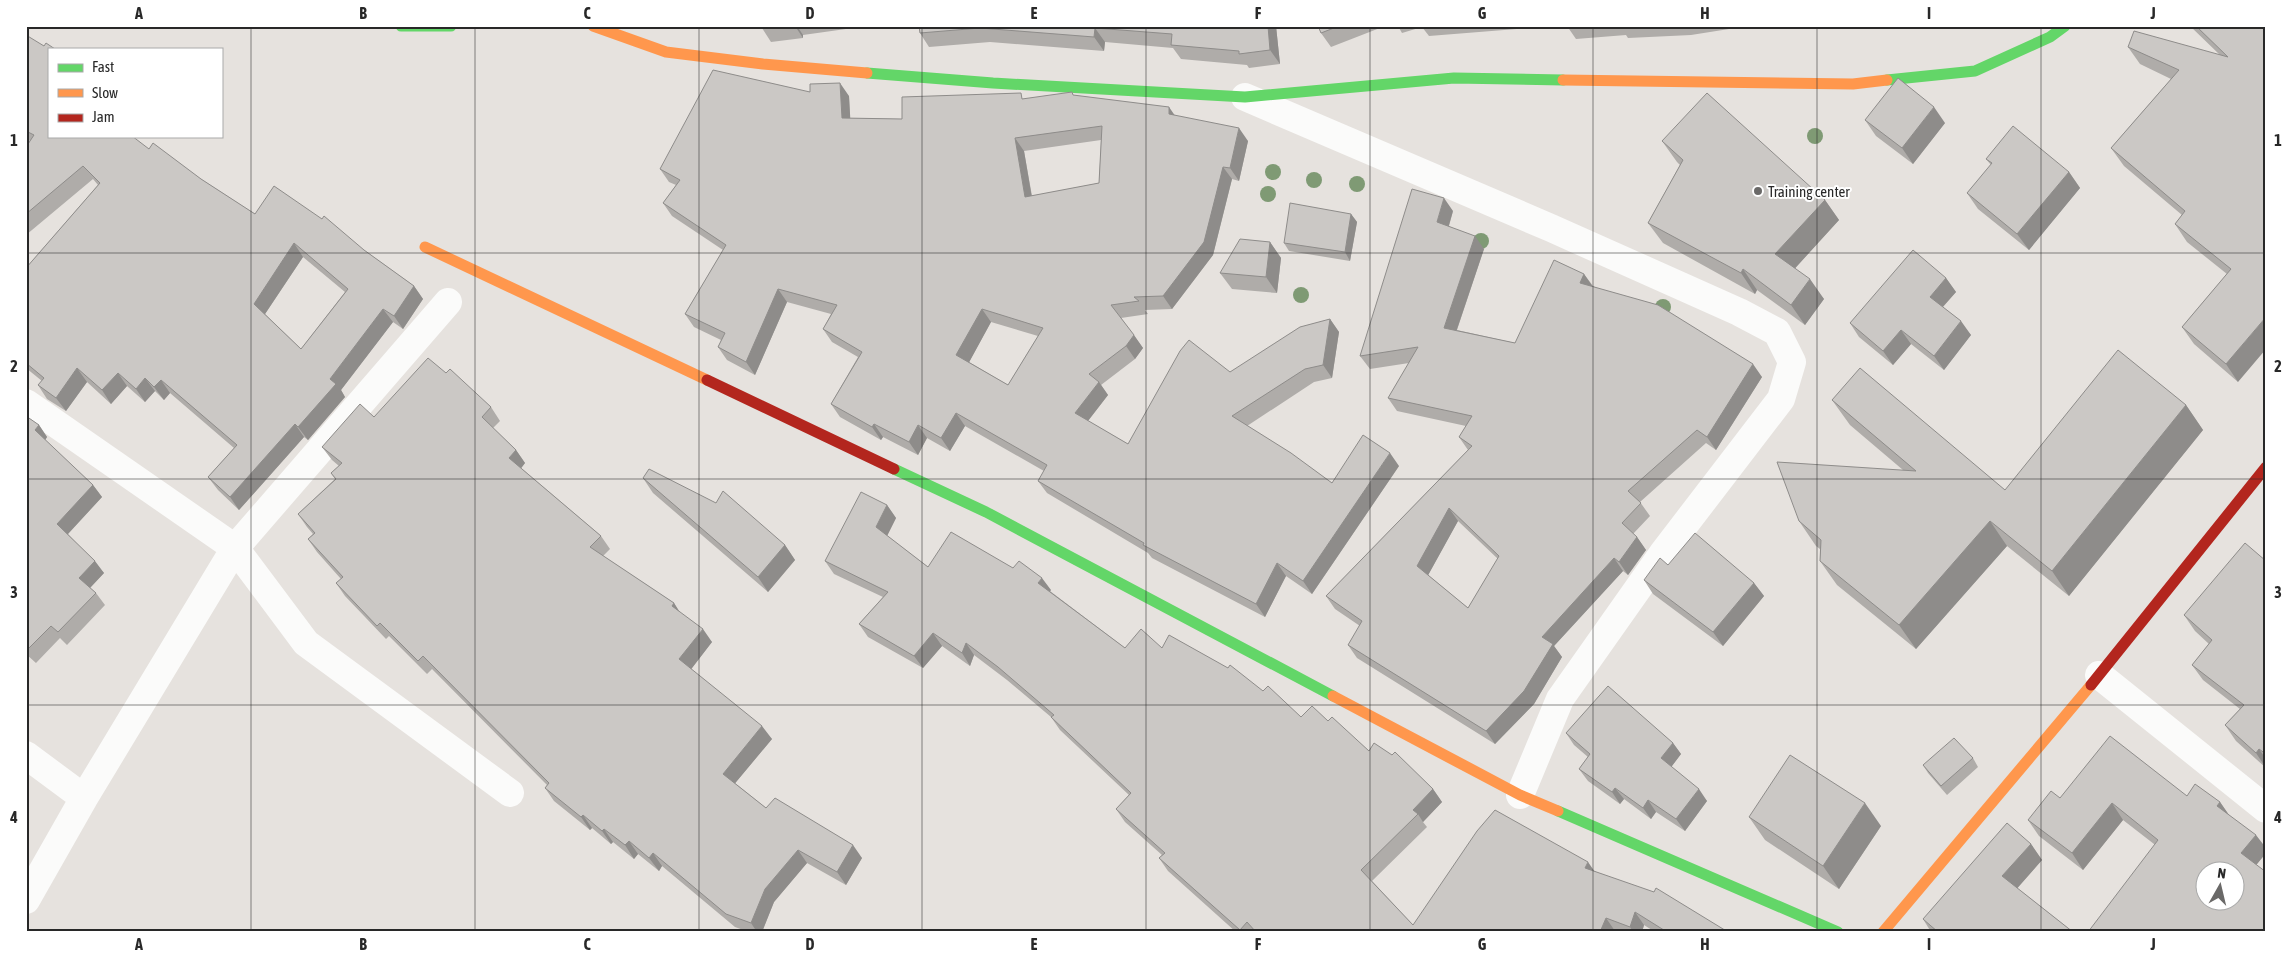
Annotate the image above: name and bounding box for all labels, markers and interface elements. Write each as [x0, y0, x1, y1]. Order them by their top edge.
text: A [134, 4, 143, 22]
text: B [359, 4, 367, 22]
text: C [583, 4, 591, 22]
text: D [806, 4, 815, 22]
text: E [1031, 4, 1038, 22]
text: F [1255, 4, 1262, 22]
text: G [1478, 4, 1487, 22]
text: H [1700, 4, 1710, 22]
text: I [1927, 4, 1931, 22]
text: J [2149, 4, 2156, 22]
legend [48, 48, 222, 138]
text: Fast [92, 58, 114, 75]
text: Slow [92, 84, 118, 101]
text: Jam [92, 108, 115, 125]
text: 1 [10, 131, 18, 149]
text: 1 [2274, 131, 2282, 149]
place label: Training center [1768, 183, 1850, 200]
marker: Training center [1752, 185, 1764, 197]
text: 2 [10, 357, 18, 375]
text: 2 [2274, 357, 2282, 375]
text: 3 [10, 583, 18, 601]
text: 3 [2274, 583, 2282, 601]
text: 4 [9, 808, 18, 826]
text: 4 [2273, 808, 2282, 826]
north arrow [2194, 860, 2244, 910]
text: N [2217, 865, 2227, 882]
text: A [134, 935, 143, 953]
text: B [359, 935, 367, 953]
text: C [583, 935, 591, 953]
text: D [806, 935, 815, 953]
text: E [1031, 935, 1038, 953]
text: F [1255, 935, 1262, 953]
text: G [1478, 935, 1487, 953]
text: H [1700, 935, 1710, 953]
text: I [1927, 935, 1931, 953]
text: J [2149, 935, 2156, 953]

